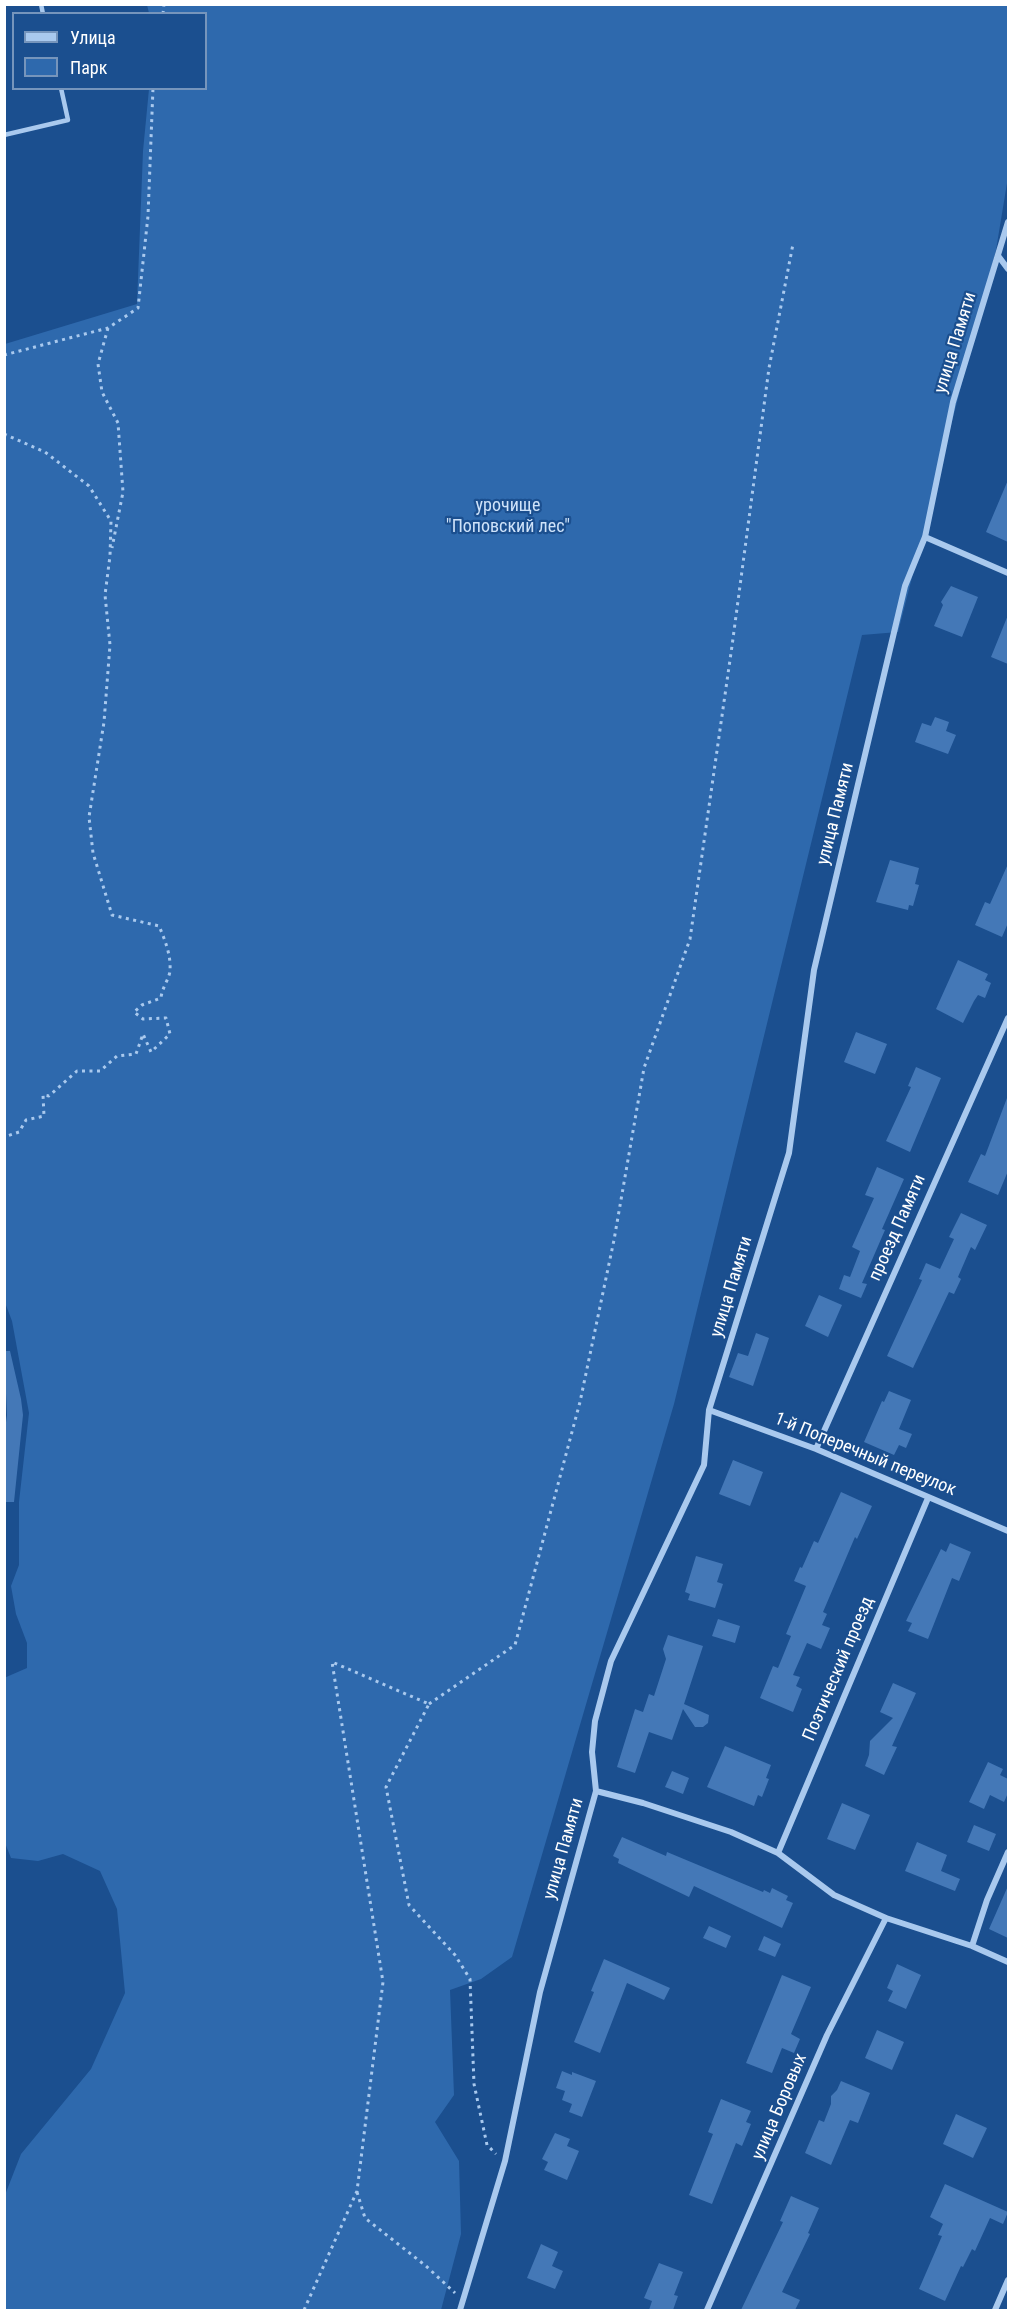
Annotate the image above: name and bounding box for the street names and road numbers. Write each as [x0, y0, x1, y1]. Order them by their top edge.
street label: улица Памяти [930, 290, 982, 396]
street label: улица Памяти [813, 761, 859, 867]
street label: проезд Памяти [865, 1171, 931, 1285]
street label: улица Памяти [706, 1234, 758, 1340]
street label: 1-й Поперечный переулок [771, 1409, 959, 1501]
street label: Поэтический проезд [799, 1594, 879, 1744]
street label: улица Памяти [539, 1796, 589, 1902]
street label: улица Боровых [748, 2050, 812, 2164]

